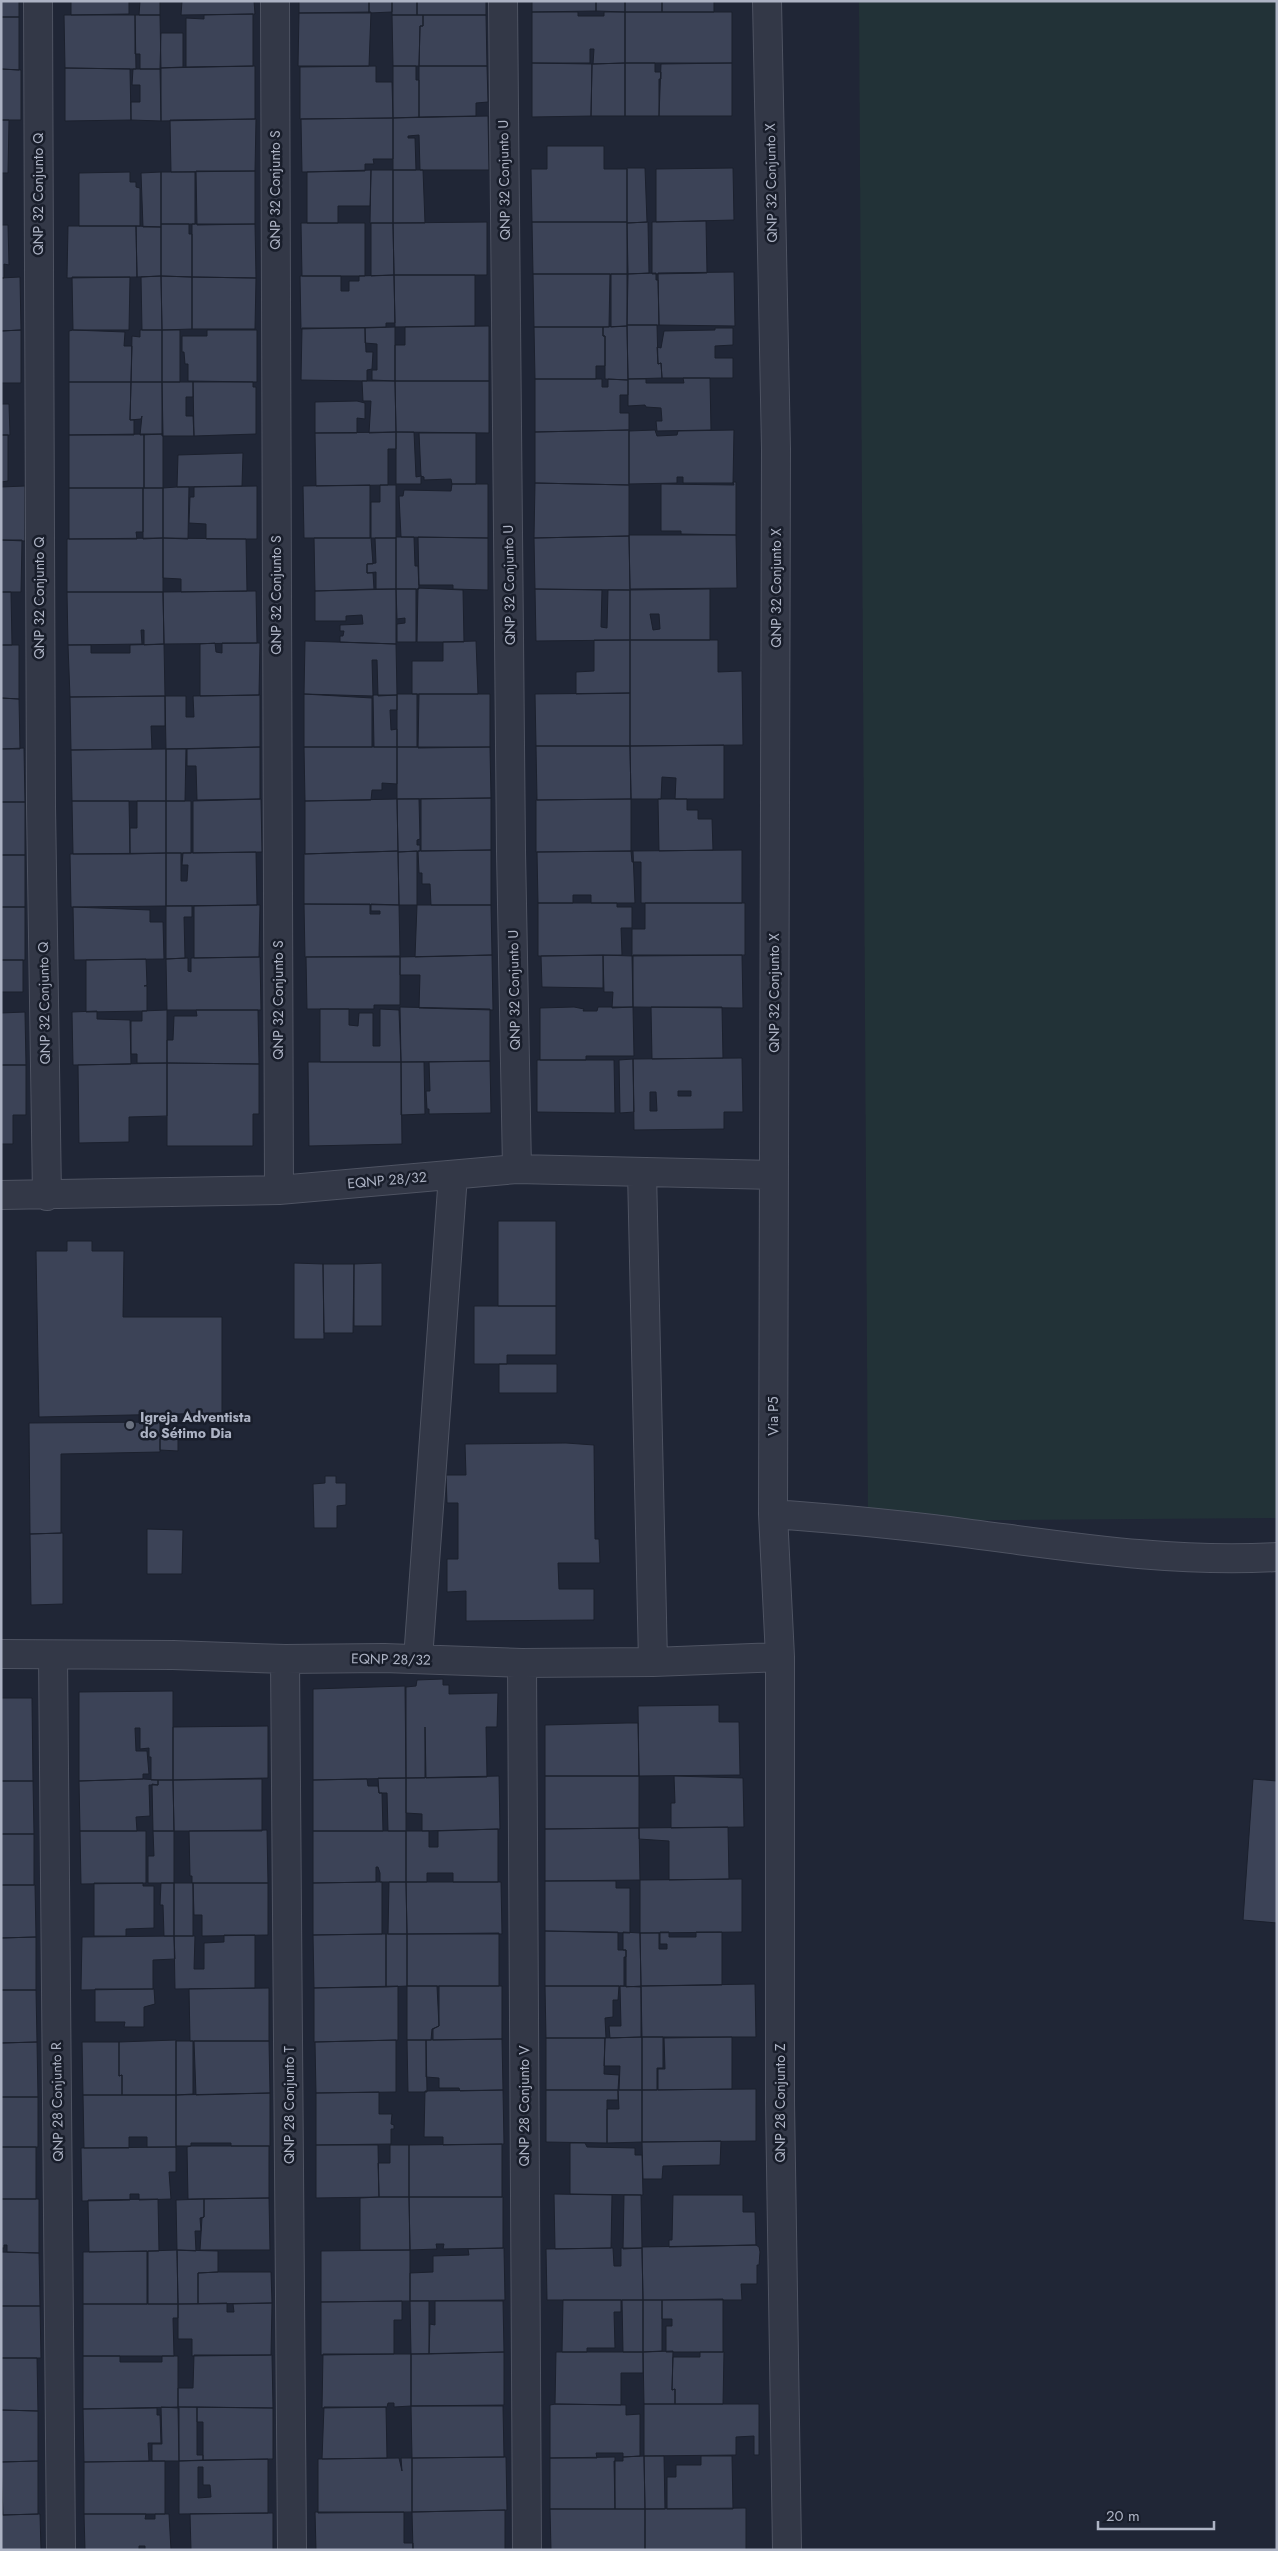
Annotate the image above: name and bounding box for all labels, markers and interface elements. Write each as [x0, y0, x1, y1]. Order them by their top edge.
street label: QNP 32 Conjunto U [493, 120, 515, 240]
street label: QNP 32 Conjunto X [760, 123, 782, 243]
street label: QNP 32 Conjunto S [265, 130, 285, 250]
street label: QNP 32 Conjunto Q [28, 132, 48, 255]
street label: QNP 32 Conjunto U [498, 525, 520, 645]
street label: QNP 32 Conjunto X [766, 528, 786, 648]
street label: QNP 32 Conjunto S [266, 535, 286, 655]
street label: QNP 32 Conjunto Q [29, 536, 49, 659]
street label: QNP 32 Conjunto U [503, 930, 525, 1050]
street label: QNP 32 Conjunto X [764, 933, 784, 1053]
street label: QNP 32 Conjunto S [268, 940, 288, 1060]
street label: QNP 32 Conjunto Q [33, 941, 55, 1064]
street label: EQNP 28/32 [346, 1167, 428, 1193]
street label: Via P5 [763, 1396, 783, 1436]
place label: Igreja Adventista do Sétimo Dia [140, 1407, 251, 1443]
marker: Igreja Adventista do Sétimo Dia [124, 1419, 136, 1431]
street label: EQNP 28/32 [351, 1648, 431, 1670]
street label: QNP 28 Conjunto R [46, 2042, 68, 2162]
street label: QNP 28 Conjunto Z [770, 2043, 790, 2163]
street label: QNP 28 Conjunto T [279, 2045, 299, 2164]
street label: QNP 28 Conjunto V [514, 2045, 534, 2166]
scale bar [1098, 2498, 1214, 2530]
text: 20 m [1106, 2505, 1140, 2527]

